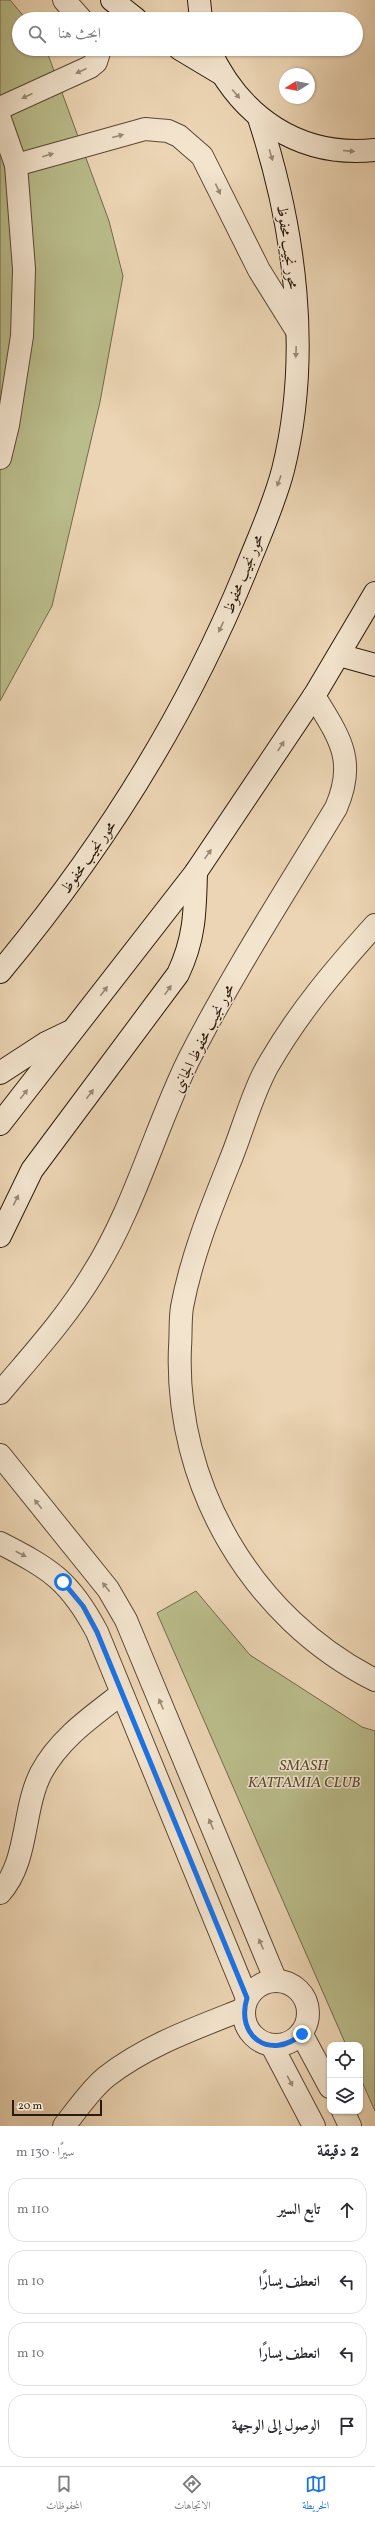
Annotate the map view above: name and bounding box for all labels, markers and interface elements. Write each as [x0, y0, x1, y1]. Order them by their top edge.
search box [12, 12, 363, 56]
icon: search [26, 23, 48, 45]
text: ابحث هنا [58, 24, 101, 45]
one-way arrow [76, 68, 87, 74]
north arrow [279, 68, 315, 104]
one-way arrow [232, 89, 241, 100]
one-way arrow [21, 93, 32, 99]
one-way arrow [113, 133, 125, 139]
one-way arrow [343, 148, 355, 154]
one-way arrow [268, 149, 274, 161]
one-way arrow [43, 152, 55, 158]
one-way arrow [215, 183, 221, 194]
street label: محور نجيب محفوظ [270, 204, 303, 291]
one-way arrow [293, 346, 300, 358]
one-way arrow [276, 475, 282, 487]
street label: محور نجيب محفوظ [219, 531, 270, 618]
one-way arrow [218, 622, 224, 633]
one-way arrow [277, 741, 285, 751]
street label: محور نجيب محفوظ [56, 817, 122, 899]
one-way arrow [204, 849, 212, 859]
street label: محور نجيب محفوظ الجانبى [168, 981, 241, 1096]
one-way arrow [164, 984, 172, 995]
one-way arrow [100, 986, 109, 997]
one-way arrow [20, 1088, 29, 1099]
one-way arrow [86, 1088, 94, 1099]
one-way arrow [13, 1195, 19, 1206]
one-way arrow [34, 1498, 43, 1509]
one-way arrow [15, 1551, 27, 1557]
route start [54, 1573, 72, 1591]
one-way arrow [102, 1582, 110, 1593]
one-way arrow [158, 1698, 164, 1710]
park label: SMASH KATTAMIA CLUB [248, 1756, 360, 1794]
one-way arrow [208, 1819, 214, 1830]
one-way arrow [258, 1939, 264, 1950]
route end [293, 2025, 311, 2043]
map controls [327, 2042, 363, 2114]
button: locate [327, 2042, 363, 2078]
one-way arrow [287, 2075, 293, 2086]
button: layers [327, 2078, 363, 2114]
scale bar [12, 2098, 102, 2117]
text: 20 m [18, 2099, 42, 2114]
text: 2 دقيقة [317, 2140, 359, 2163]
text: سيرًا · 130 m [16, 2144, 75, 2162]
icon: ahead [336, 2199, 358, 2221]
text: تابع السير [278, 2200, 320, 2221]
text: 110 m [17, 2201, 49, 2219]
icon: left [336, 2271, 358, 2293]
text: انعطف يسارًا [259, 2272, 320, 2293]
text: 10 m [17, 2273, 44, 2291]
icon: left [336, 2343, 358, 2365]
text: انعطف يسارًا [259, 2344, 320, 2365]
text: 10 m [17, 2345, 44, 2363]
icon: arrive [336, 2415, 358, 2437]
text: الوصول إلى الوجهة [232, 2416, 320, 2437]
tab: المحفوظات [46, 2473, 82, 2516]
tab: الاتجاهات [174, 2473, 211, 2516]
tab: الخريطة [302, 2473, 329, 2516]

